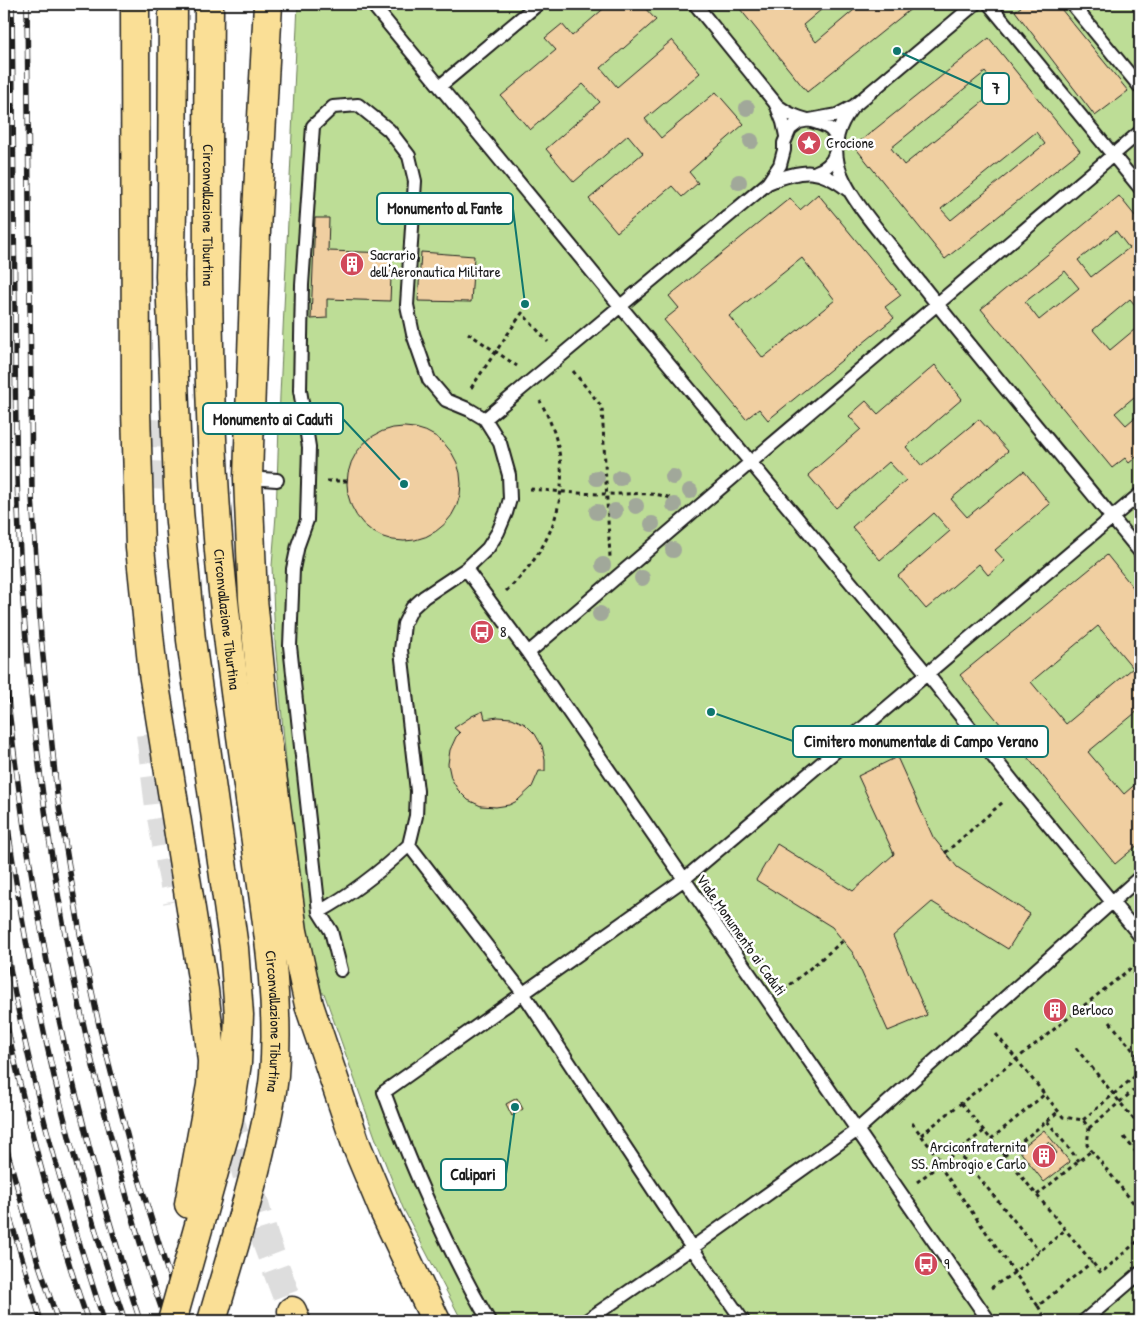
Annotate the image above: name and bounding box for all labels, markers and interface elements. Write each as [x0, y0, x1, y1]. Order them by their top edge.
callout: 7 [982, 73, 1009, 104]
text: 7 [991, 77, 1000, 99]
place icon: Crocione [796, 130, 822, 156]
place label: Crocione [826, 132, 874, 153]
street label: Circonvallazione Tiburtina [198, 144, 219, 286]
callout: Monumento al Fante [377, 193, 513, 224]
text: Monumento al Fante [387, 197, 503, 219]
place label: Sacrario dell'Aeronautica Militare [370, 244, 501, 282]
building icon: Sacrario dell'Aeronautica Militare [339, 251, 365, 277]
callout: Monumento ai Caduti [203, 403, 343, 434]
text: Monumento ai Caduti [213, 408, 333, 430]
street label: Circonvallazione Tiburtina [209, 548, 246, 691]
bus stop icon: 8 [469, 619, 495, 645]
place label: 8 [500, 621, 507, 642]
callout: Cimitero monumentale di Campo Verano [793, 726, 1048, 757]
text: Cimitero monumentale di Campo Verano [804, 730, 1039, 753]
street label: Viale Monumento ai Caduti [692, 870, 791, 1000]
street label: Circonvallazione Tiburtina [260, 949, 287, 1094]
building icon: Berloco [1042, 997, 1068, 1023]
place label: Berloco [1072, 999, 1113, 1020]
place label: Arciconfraternita SS. Ambrogio e Carlo [911, 1136, 1026, 1174]
building icon: Arciconfraternita SS. Ambrogio e Carlo [1031, 1143, 1057, 1169]
callout: Calipari [441, 1159, 506, 1190]
text: Calipari [450, 1163, 496, 1186]
bus stop icon: 9 [913, 1251, 939, 1277]
place label: 9 [944, 1253, 950, 1274]

